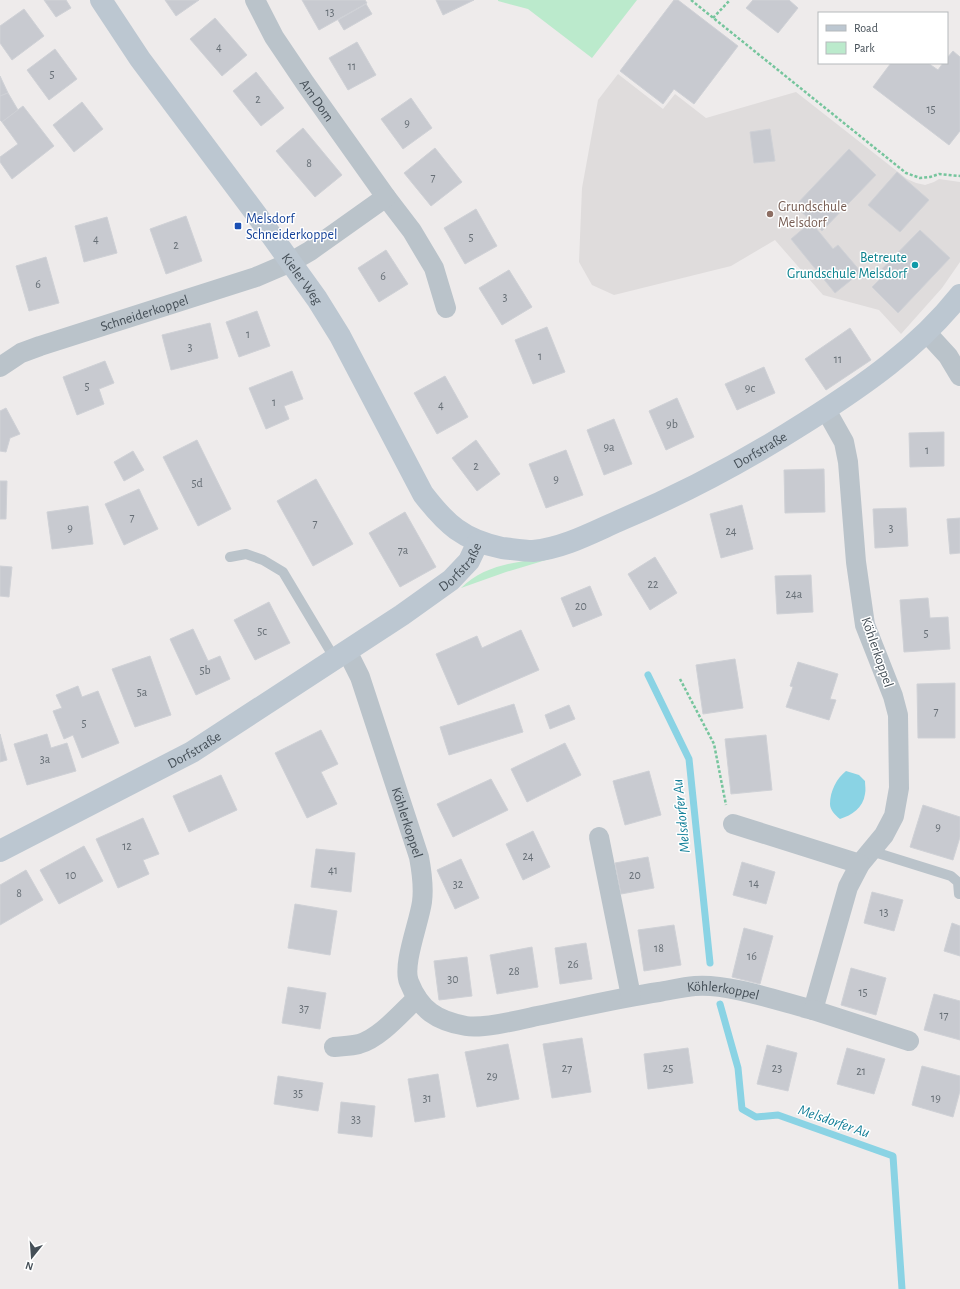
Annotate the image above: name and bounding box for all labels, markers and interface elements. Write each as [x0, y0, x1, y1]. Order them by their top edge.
house number: 13 [325, 6, 335, 18]
legend [818, 12, 948, 64]
text: Road [854, 22, 878, 34]
house number: 4 [216, 41, 222, 53]
text: Park [854, 42, 875, 54]
house number: 11 [348, 60, 356, 72]
house number: 5 [49, 68, 55, 80]
street label: Am Dom [297, 77, 336, 124]
house number: 2 [255, 93, 261, 105]
house number: 15 [926, 103, 936, 115]
house number: 9 [404, 117, 410, 129]
house number: 8 [306, 157, 312, 169]
house number: 7 [430, 171, 436, 183]
place label: Grundschule Melsdorf [778, 200, 847, 230]
marker: Grundschule Melsdorf [765, 209, 775, 219]
place label: Melsdorf Schneiderkoppel [246, 212, 337, 242]
marker: Melsdorf Schneiderkoppel [233, 221, 243, 231]
house number: 5 [468, 231, 474, 243]
house number: 4 [93, 233, 99, 245]
house number: 2 [173, 239, 179, 251]
street label: Kieler Weg [279, 251, 325, 307]
place label: Betreute Grundschule Melsdorf [787, 251, 908, 281]
marker: Betreute Grundschule Melsdorf [910, 260, 920, 270]
house number: 6 [380, 270, 386, 282]
house number: 6 [35, 278, 41, 290]
house number: 3 [503, 291, 508, 303]
street label: Schneiderkoppel [99, 293, 190, 334]
house number: 1 [246, 328, 250, 340]
house number: 3 [188, 341, 193, 353]
house number: 1 [538, 350, 542, 362]
house number: 11 [834, 353, 842, 365]
house number: 5 [84, 380, 90, 392]
house number: 9c [745, 382, 756, 394]
house number: 1 [272, 396, 276, 408]
house number: 4 [438, 399, 444, 411]
house number: 9b [666, 418, 678, 430]
street label: Dorfstraße [731, 430, 790, 472]
house number: 9a [603, 441, 615, 453]
house number: 1 [925, 444, 929, 456]
house number: 2 [473, 460, 479, 472]
house number: 9 [553, 473, 559, 485]
house number: 5d [191, 477, 203, 489]
house number: 7 [129, 511, 135, 523]
house number: 7 [312, 517, 318, 529]
house number: 9 [67, 522, 73, 534]
house number: 3 [889, 522, 894, 534]
house number: 24 [725, 525, 737, 537]
street label: Dorfstraße [436, 541, 485, 594]
house number: 7a [398, 544, 409, 556]
house number: 22 [648, 578, 659, 590]
house number: 24a [786, 588, 803, 600]
house number: 20 [575, 600, 587, 612]
street label: Köhlerkoppel [859, 615, 896, 689]
house number: 5c [257, 625, 267, 637]
house number: 5 [923, 627, 929, 639]
house number: 5b [199, 664, 211, 676]
house number: 5a [137, 686, 148, 698]
house number: 7 [933, 705, 939, 717]
house number: 5 [81, 717, 87, 729]
street label: Dorfstraße [166, 729, 224, 771]
house number: 3a [40, 753, 51, 765]
water label: Melsdorfer Au [670, 778, 693, 854]
street label: Köhlerkoppel [389, 786, 425, 860]
house number: 9 [935, 821, 941, 833]
house number: 12 [122, 840, 132, 852]
house number: 24 [522, 850, 534, 862]
house number: 41 [328, 864, 338, 876]
house number: 10 [66, 869, 76, 881]
house number: 20 [629, 869, 641, 881]
house number: 14 [749, 877, 759, 889]
house number: 32 [453, 878, 464, 890]
house number: 8 [16, 887, 22, 899]
house number: 13 [879, 906, 889, 918]
house number: 18 [654, 942, 664, 954]
house number: 16 [747, 950, 757, 962]
house number: 26 [567, 958, 579, 970]
house number: 28 [508, 965, 520, 977]
house number: 30 [447, 973, 459, 985]
street label: Köhlerkoppel [686, 980, 761, 1003]
house number: 15 [858, 986, 868, 998]
house number: 37 [299, 1002, 309, 1014]
house number: 17 [939, 1009, 949, 1021]
house number: 27 [562, 1062, 572, 1074]
house number: 25 [663, 1062, 673, 1074]
house number: 23 [772, 1062, 782, 1074]
house number: 21 [856, 1065, 866, 1077]
house number: 29 [486, 1070, 498, 1082]
house number: 35 [293, 1087, 303, 1099]
house number: 31 [422, 1092, 432, 1104]
house number: 19 [931, 1092, 941, 1104]
water label: Melsdorfer Au [796, 1102, 871, 1141]
house number: 33 [351, 1113, 361, 1125]
north arrow [12, 1237, 52, 1277]
text: N [24, 1260, 34, 1272]

